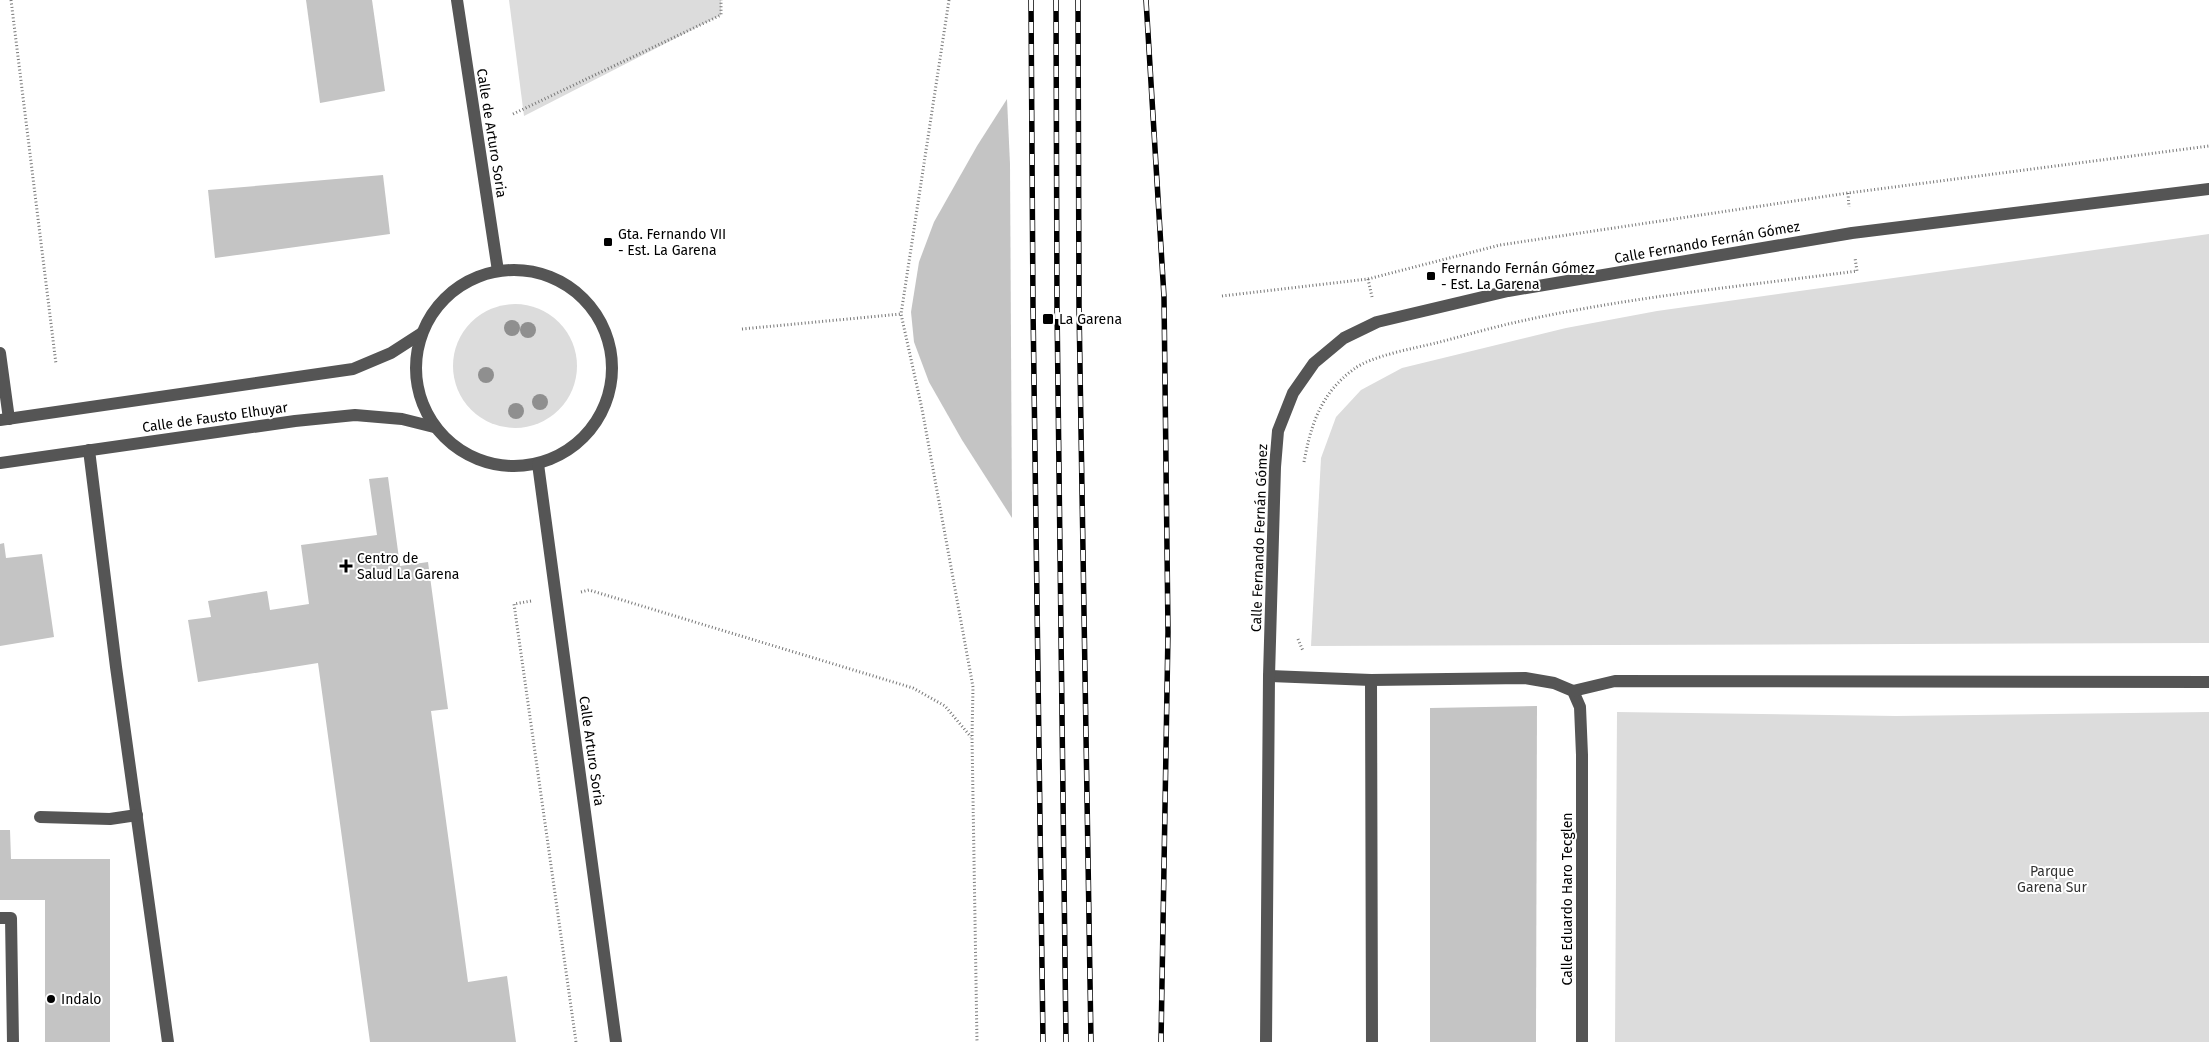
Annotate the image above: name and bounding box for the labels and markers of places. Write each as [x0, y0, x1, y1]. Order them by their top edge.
place label: Gta. Fernando VII - Est. La Garena [618, 226, 726, 259]
marker: Gta. Fernando VII - Est. La Garena [602, 236, 614, 248]
place label: Fernando Fernán Gómez - Est. La Garena [1441, 260, 1595, 293]
marker: Fernando Fernán Gómez - Est. La Garena [1425, 270, 1437, 282]
place label: La Garena [1059, 311, 1122, 328]
marker: La Garena [1041, 312, 1055, 326]
place label: Centro de Salud La Garena [357, 550, 459, 583]
marker: Centro de Salud La Garena [339, 559, 353, 573]
place label: Indalo [61, 991, 101, 1008]
marker: Indalo [45, 993, 57, 1005]

